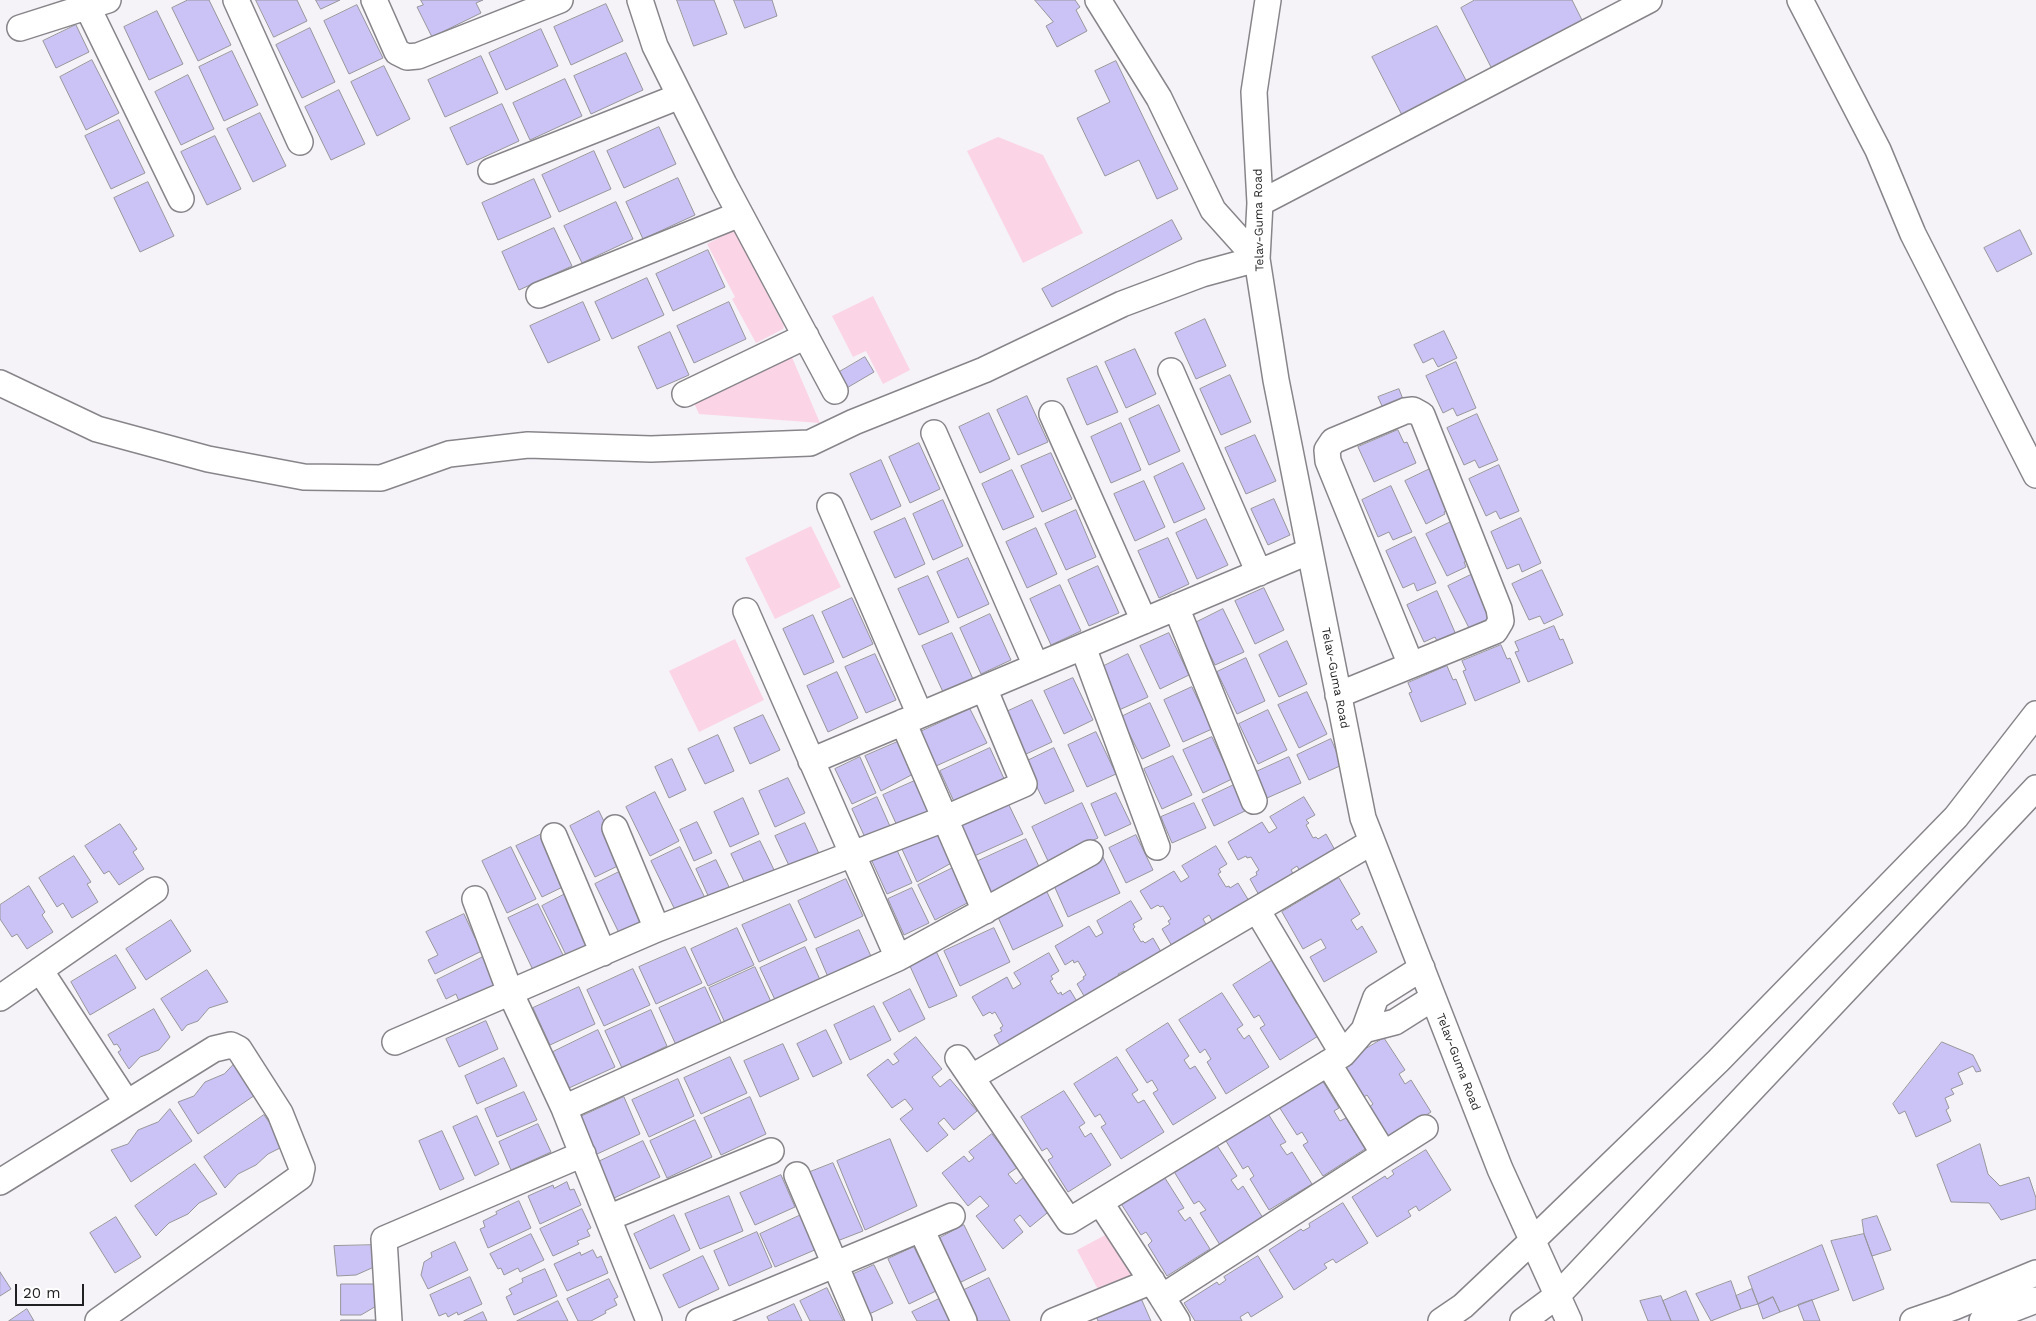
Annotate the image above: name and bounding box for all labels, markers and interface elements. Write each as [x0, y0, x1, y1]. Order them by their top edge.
street label: Telav-Guma Road [1251, 168, 1267, 272]
street label: Telav-Guma Road [1318, 626, 1352, 730]
street label: Telav-Guma Road [1433, 1011, 1483, 1113]
scale bar [18, 1274, 86, 1306]
text: 20 m [23, 1284, 61, 1302]

